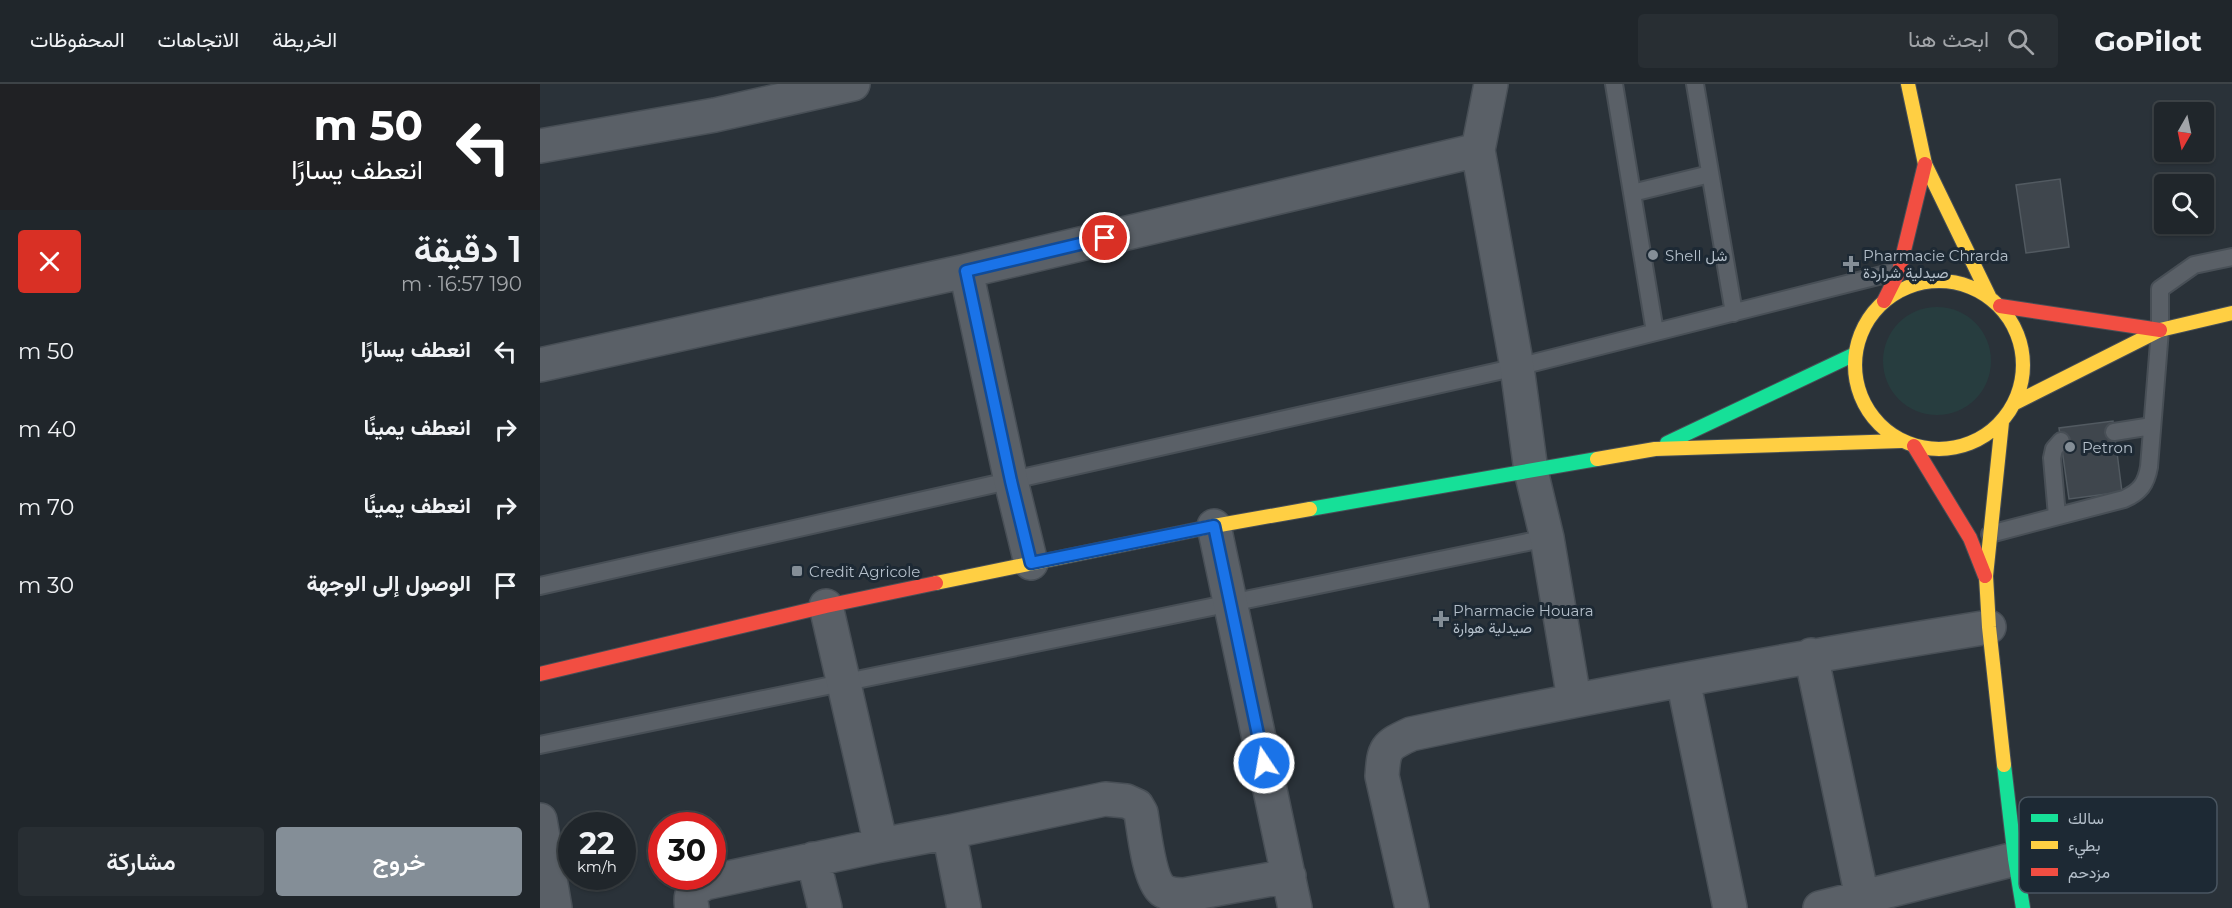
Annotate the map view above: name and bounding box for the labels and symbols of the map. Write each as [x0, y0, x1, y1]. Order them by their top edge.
north arrow [2154, 102, 2214, 162]
pin [1079, 212, 1130, 263]
place label: Shell شل [1665, 246, 1727, 265]
place label: Pharmacie Chrarda صيدلية شراردة [1863, 246, 2009, 282]
marker: Shell شل [1646, 248, 1660, 262]
marker: Pharmacie Chrarda صيدلية شراردة [1844, 257, 1858, 271]
place label: Petron [2082, 438, 2133, 457]
marker: Petron [2063, 440, 2077, 454]
place label: Credit Agricole [809, 562, 920, 581]
marker: Credit Agricole [790, 564, 804, 578]
place label: Pharmacie Houara صيدلية هوارة [1453, 601, 1594, 637]
marker: Pharmacie Houara صيدلية هوارة [1434, 612, 1448, 626]
position arrow [1232, 731, 1296, 795]
legend [2019, 797, 2217, 893]
text: سالك [2068, 809, 2104, 828]
speed limit sign: 30 [648, 812, 726, 890]
text: بطيء [2068, 836, 2100, 859]
text: مزدحم [2068, 863, 2110, 883]

